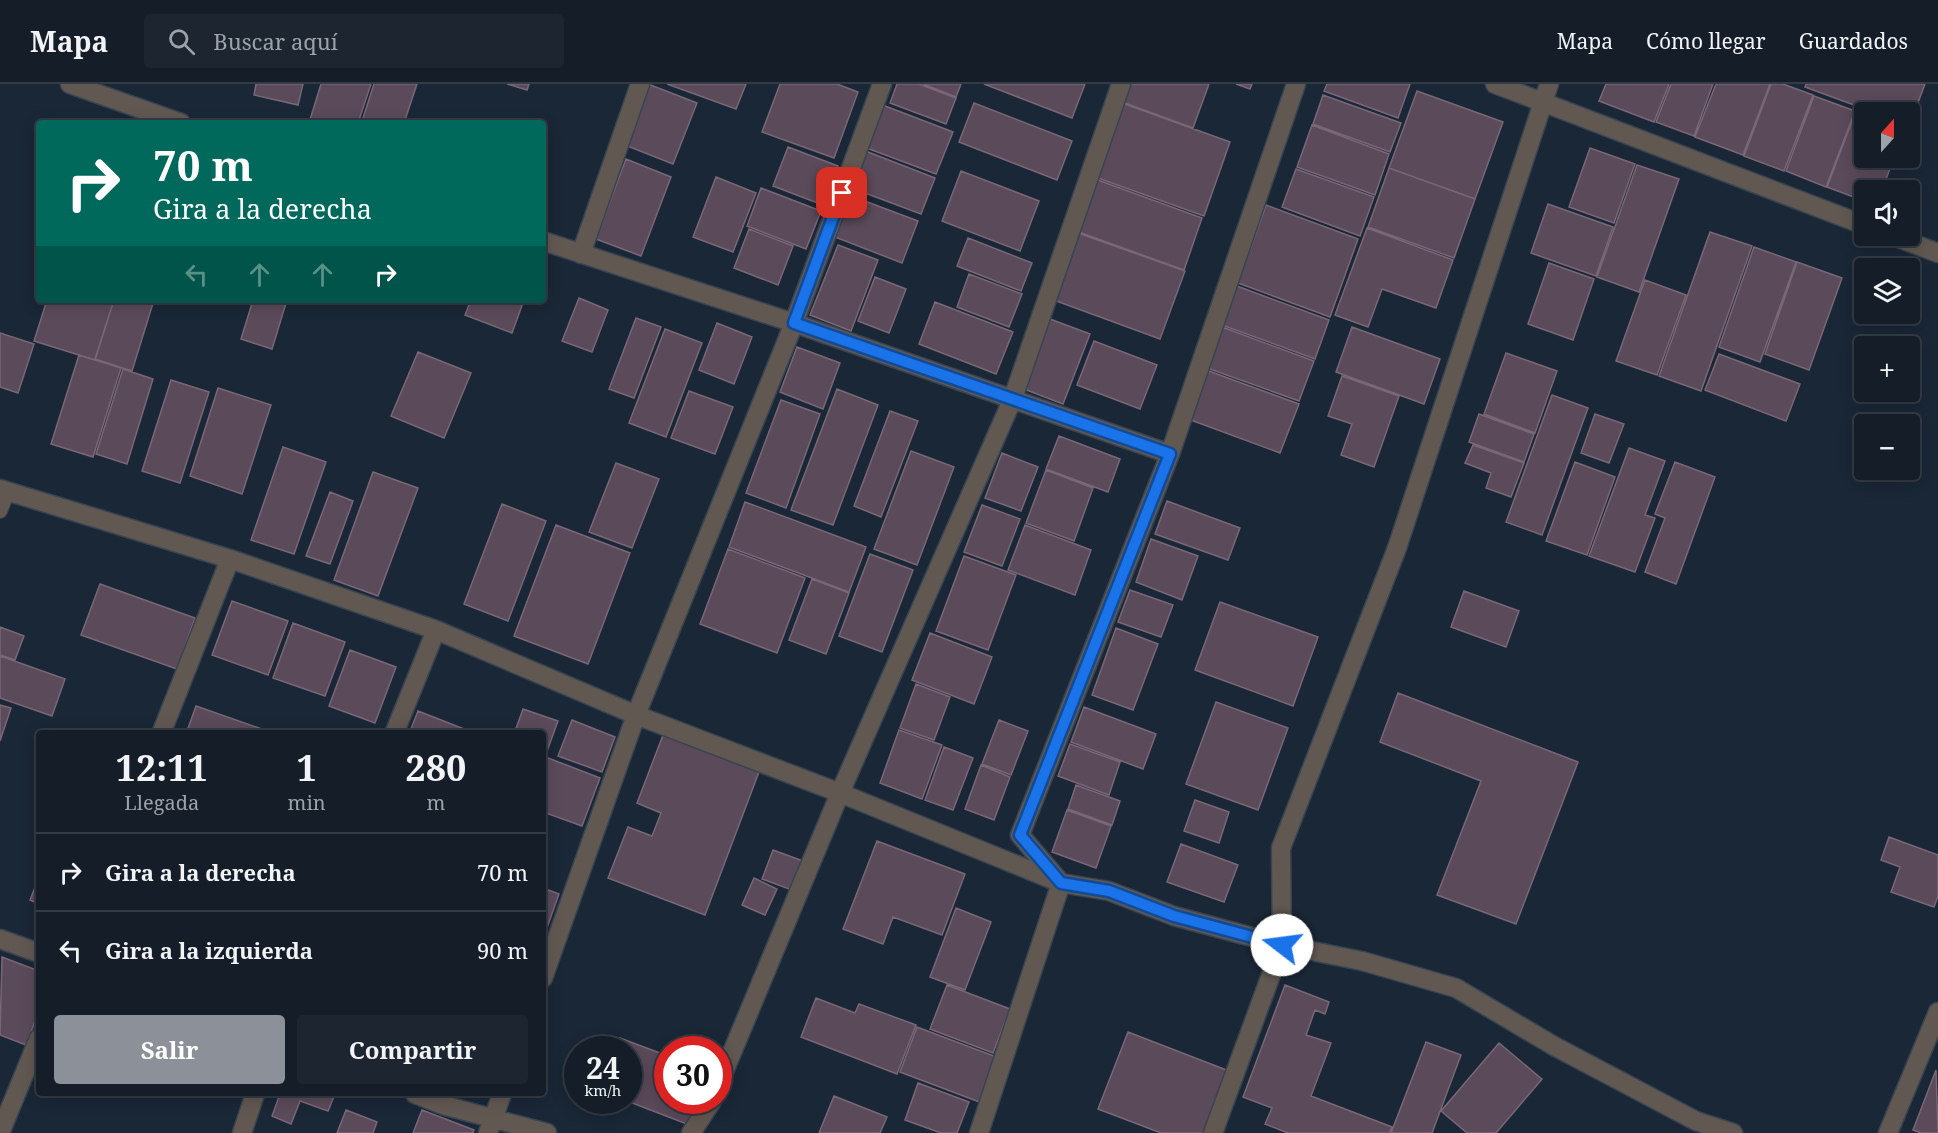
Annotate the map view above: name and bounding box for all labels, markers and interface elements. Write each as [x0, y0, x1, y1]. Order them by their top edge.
search box [144, 14, 564, 68]
text: Mapa [30, 22, 108, 60]
icon: search [165, 25, 198, 58]
text: Buscar aquí [213, 26, 338, 56]
text: Mapa [1557, 27, 1613, 55]
text: Cómo llegar [1646, 27, 1766, 55]
text: Guardados [1799, 27, 1908, 55]
north arrow [1854, 102, 1920, 168]
map controls [1854, 102, 1920, 480]
text: 70 m [153, 136, 253, 193]
icon: right [54, 144, 132, 222]
pin [816, 167, 867, 218]
icon: arrive [825, 176, 858, 209]
button: sound [1854, 180, 1920, 246]
text: Gira a la derecha [153, 190, 372, 227]
icon: left [180, 258, 213, 291]
icon: ahead [243, 258, 276, 291]
icon: ahead [306, 258, 339, 291]
icon: right [369, 258, 402, 291]
button: layers [1854, 258, 1920, 324]
button: + [1854, 336, 1920, 402]
button: − [1854, 414, 1920, 480]
text: 12:11 [116, 743, 208, 792]
text: 1 [296, 743, 317, 792]
text: 280 [405, 743, 466, 792]
text: Llegada [124, 789, 199, 816]
text: min [288, 789, 326, 816]
text: m [426, 789, 445, 816]
icon: right [54, 856, 87, 889]
text: Gira a la derecha [105, 857, 296, 887]
text: 70 m [477, 857, 528, 887]
position arrow [1250, 913, 1314, 977]
icon: left [54, 934, 87, 967]
text: Gira a la izquierda [105, 935, 313, 965]
text: 90 m [477, 935, 528, 965]
button: Salir [54, 1015, 285, 1084]
button: Compartir [297, 1015, 528, 1084]
speed limit sign: 30 [654, 1036, 732, 1114]
text: 24 [586, 1047, 620, 1088]
text: km/h [585, 1080, 621, 1100]

